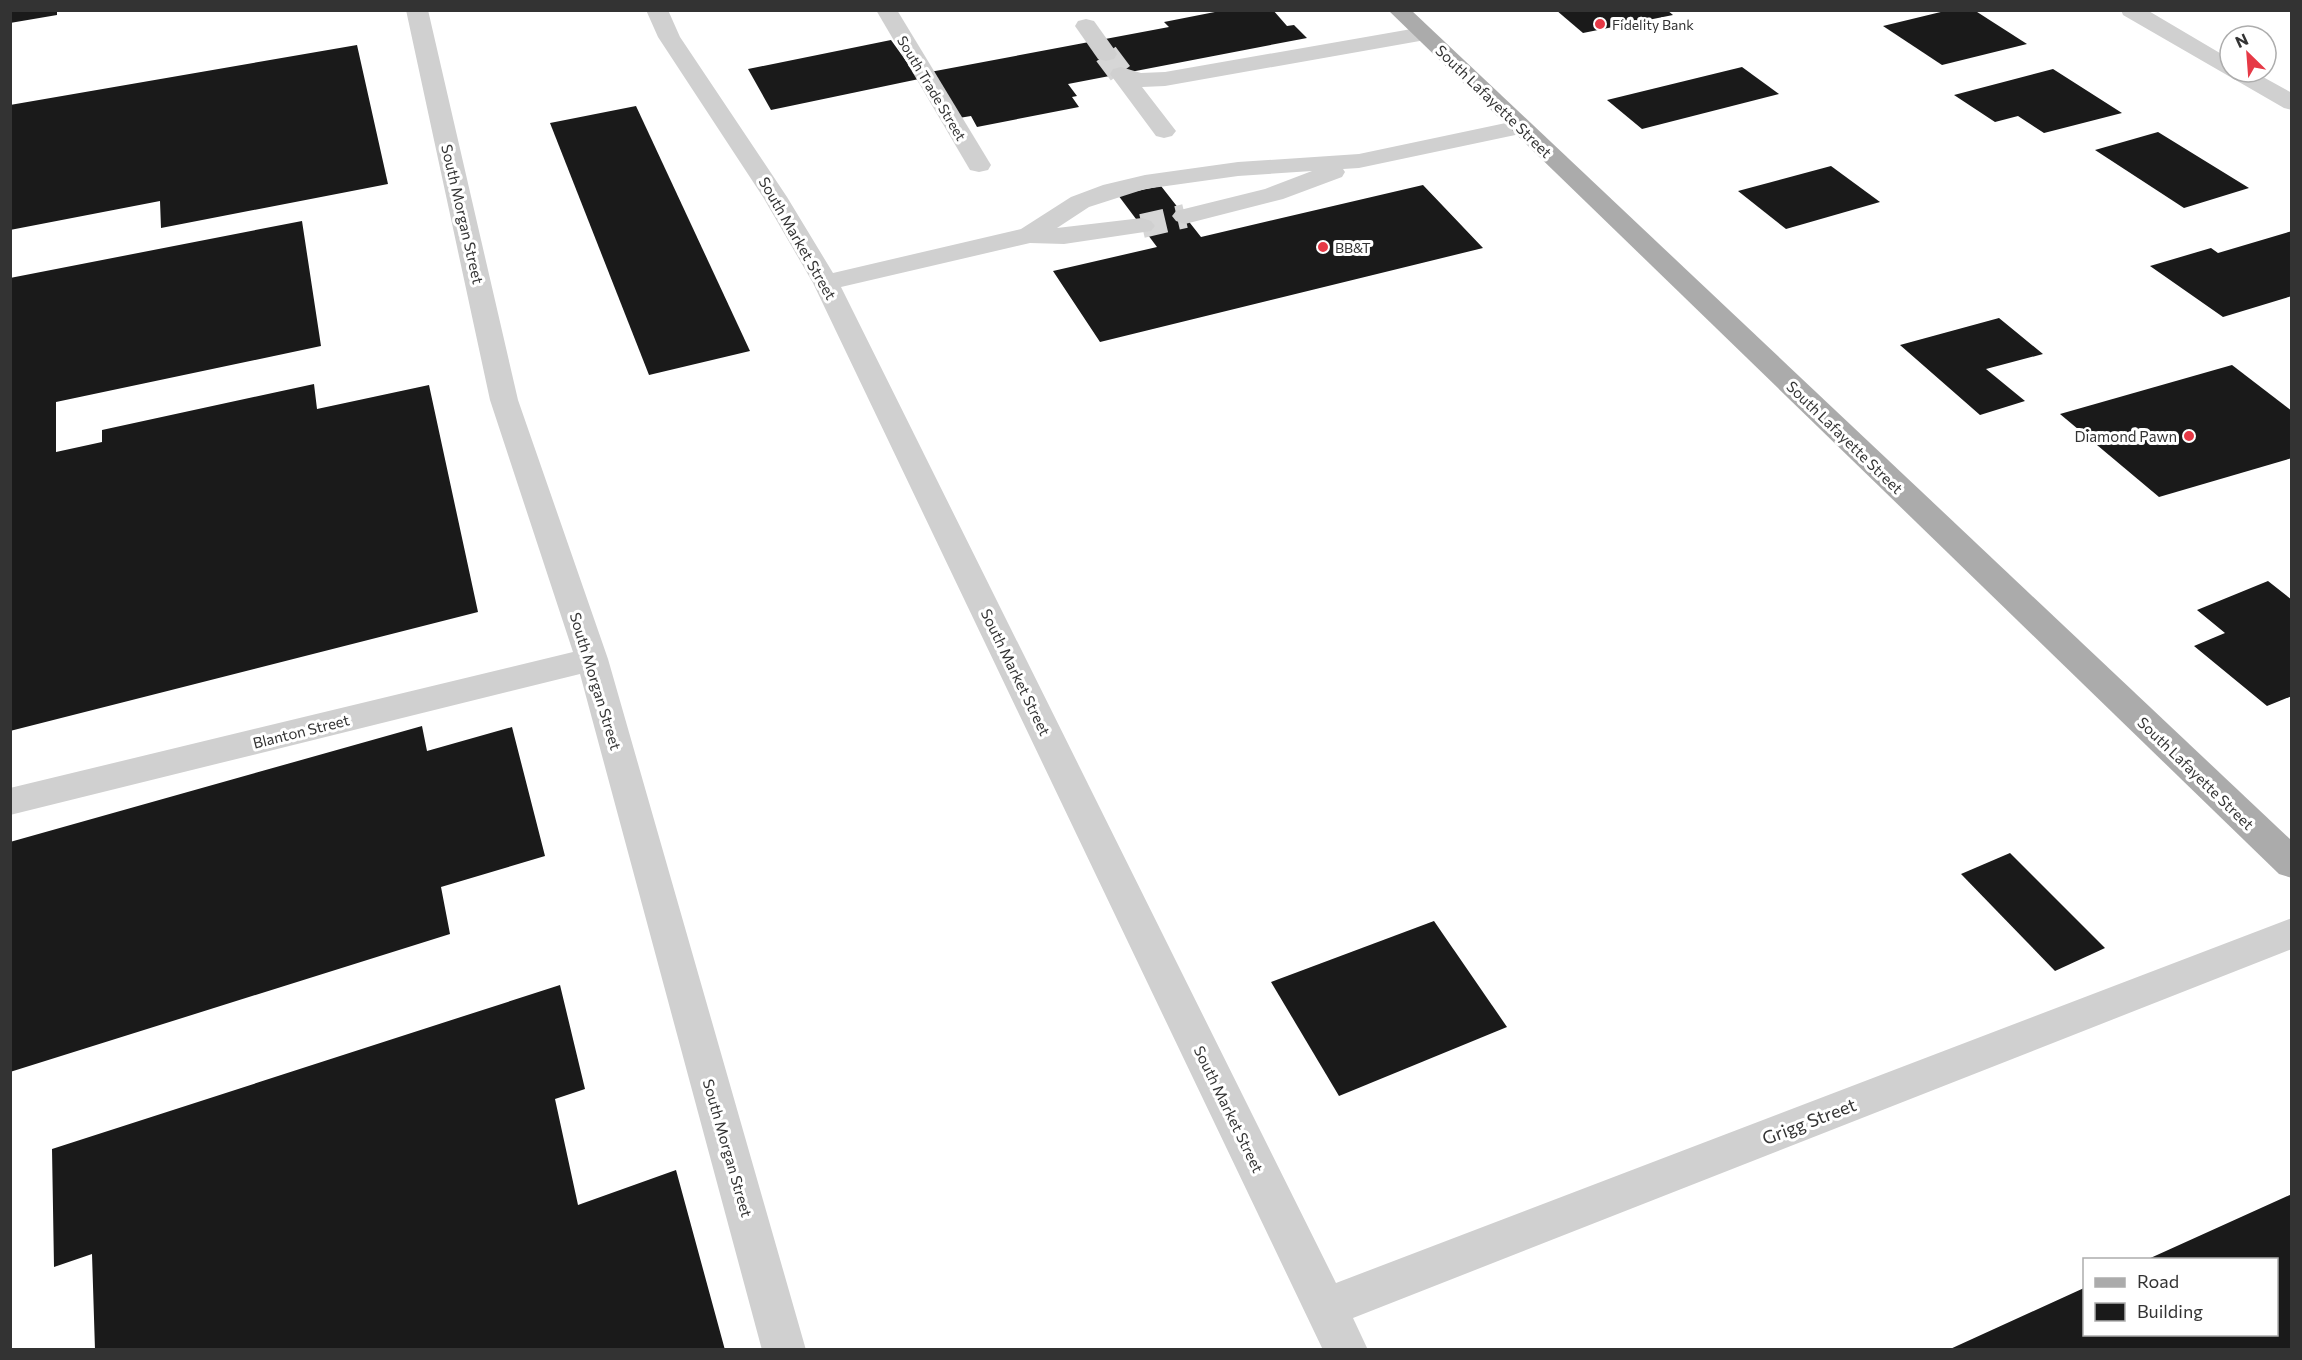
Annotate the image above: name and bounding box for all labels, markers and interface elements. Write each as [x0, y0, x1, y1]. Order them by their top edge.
place label: Fidelity Bank [1612, 16, 1694, 33]
marker: Fidelity Bank [1593, 17, 1607, 31]
north arrow [2218, 24, 2278, 84]
text: N [2232, 29, 2251, 51]
street label: South Trade Street [894, 33, 970, 144]
street label: South Lafayette Street [1432, 41, 1556, 161]
street label: South Morgan Street [438, 142, 488, 286]
street label: South Market Street [755, 173, 841, 303]
place label: BB&T [1335, 239, 1371, 256]
marker: BB&T [1316, 240, 1330, 254]
street label: South Lafayette Street [1783, 377, 1907, 497]
place label: Diamond Pawn [2074, 427, 2177, 445]
marker: Diamond Pawn [2182, 429, 2196, 443]
street label: South Market Street [977, 606, 1055, 738]
street label: South Morgan Street [567, 610, 625, 752]
street label: Blanton Street [251, 710, 351, 752]
street label: South Lafayette Street [2134, 713, 2258, 833]
street label: South Market Street [1190, 1043, 1268, 1175]
street label: South Morgan Street [700, 1077, 756, 1219]
street label: Grigg Street [1759, 1093, 1859, 1149]
legend [2083, 1258, 2278, 1336]
text: Road [2137, 1270, 2179, 1292]
text: Building [2137, 1300, 2203, 1322]

